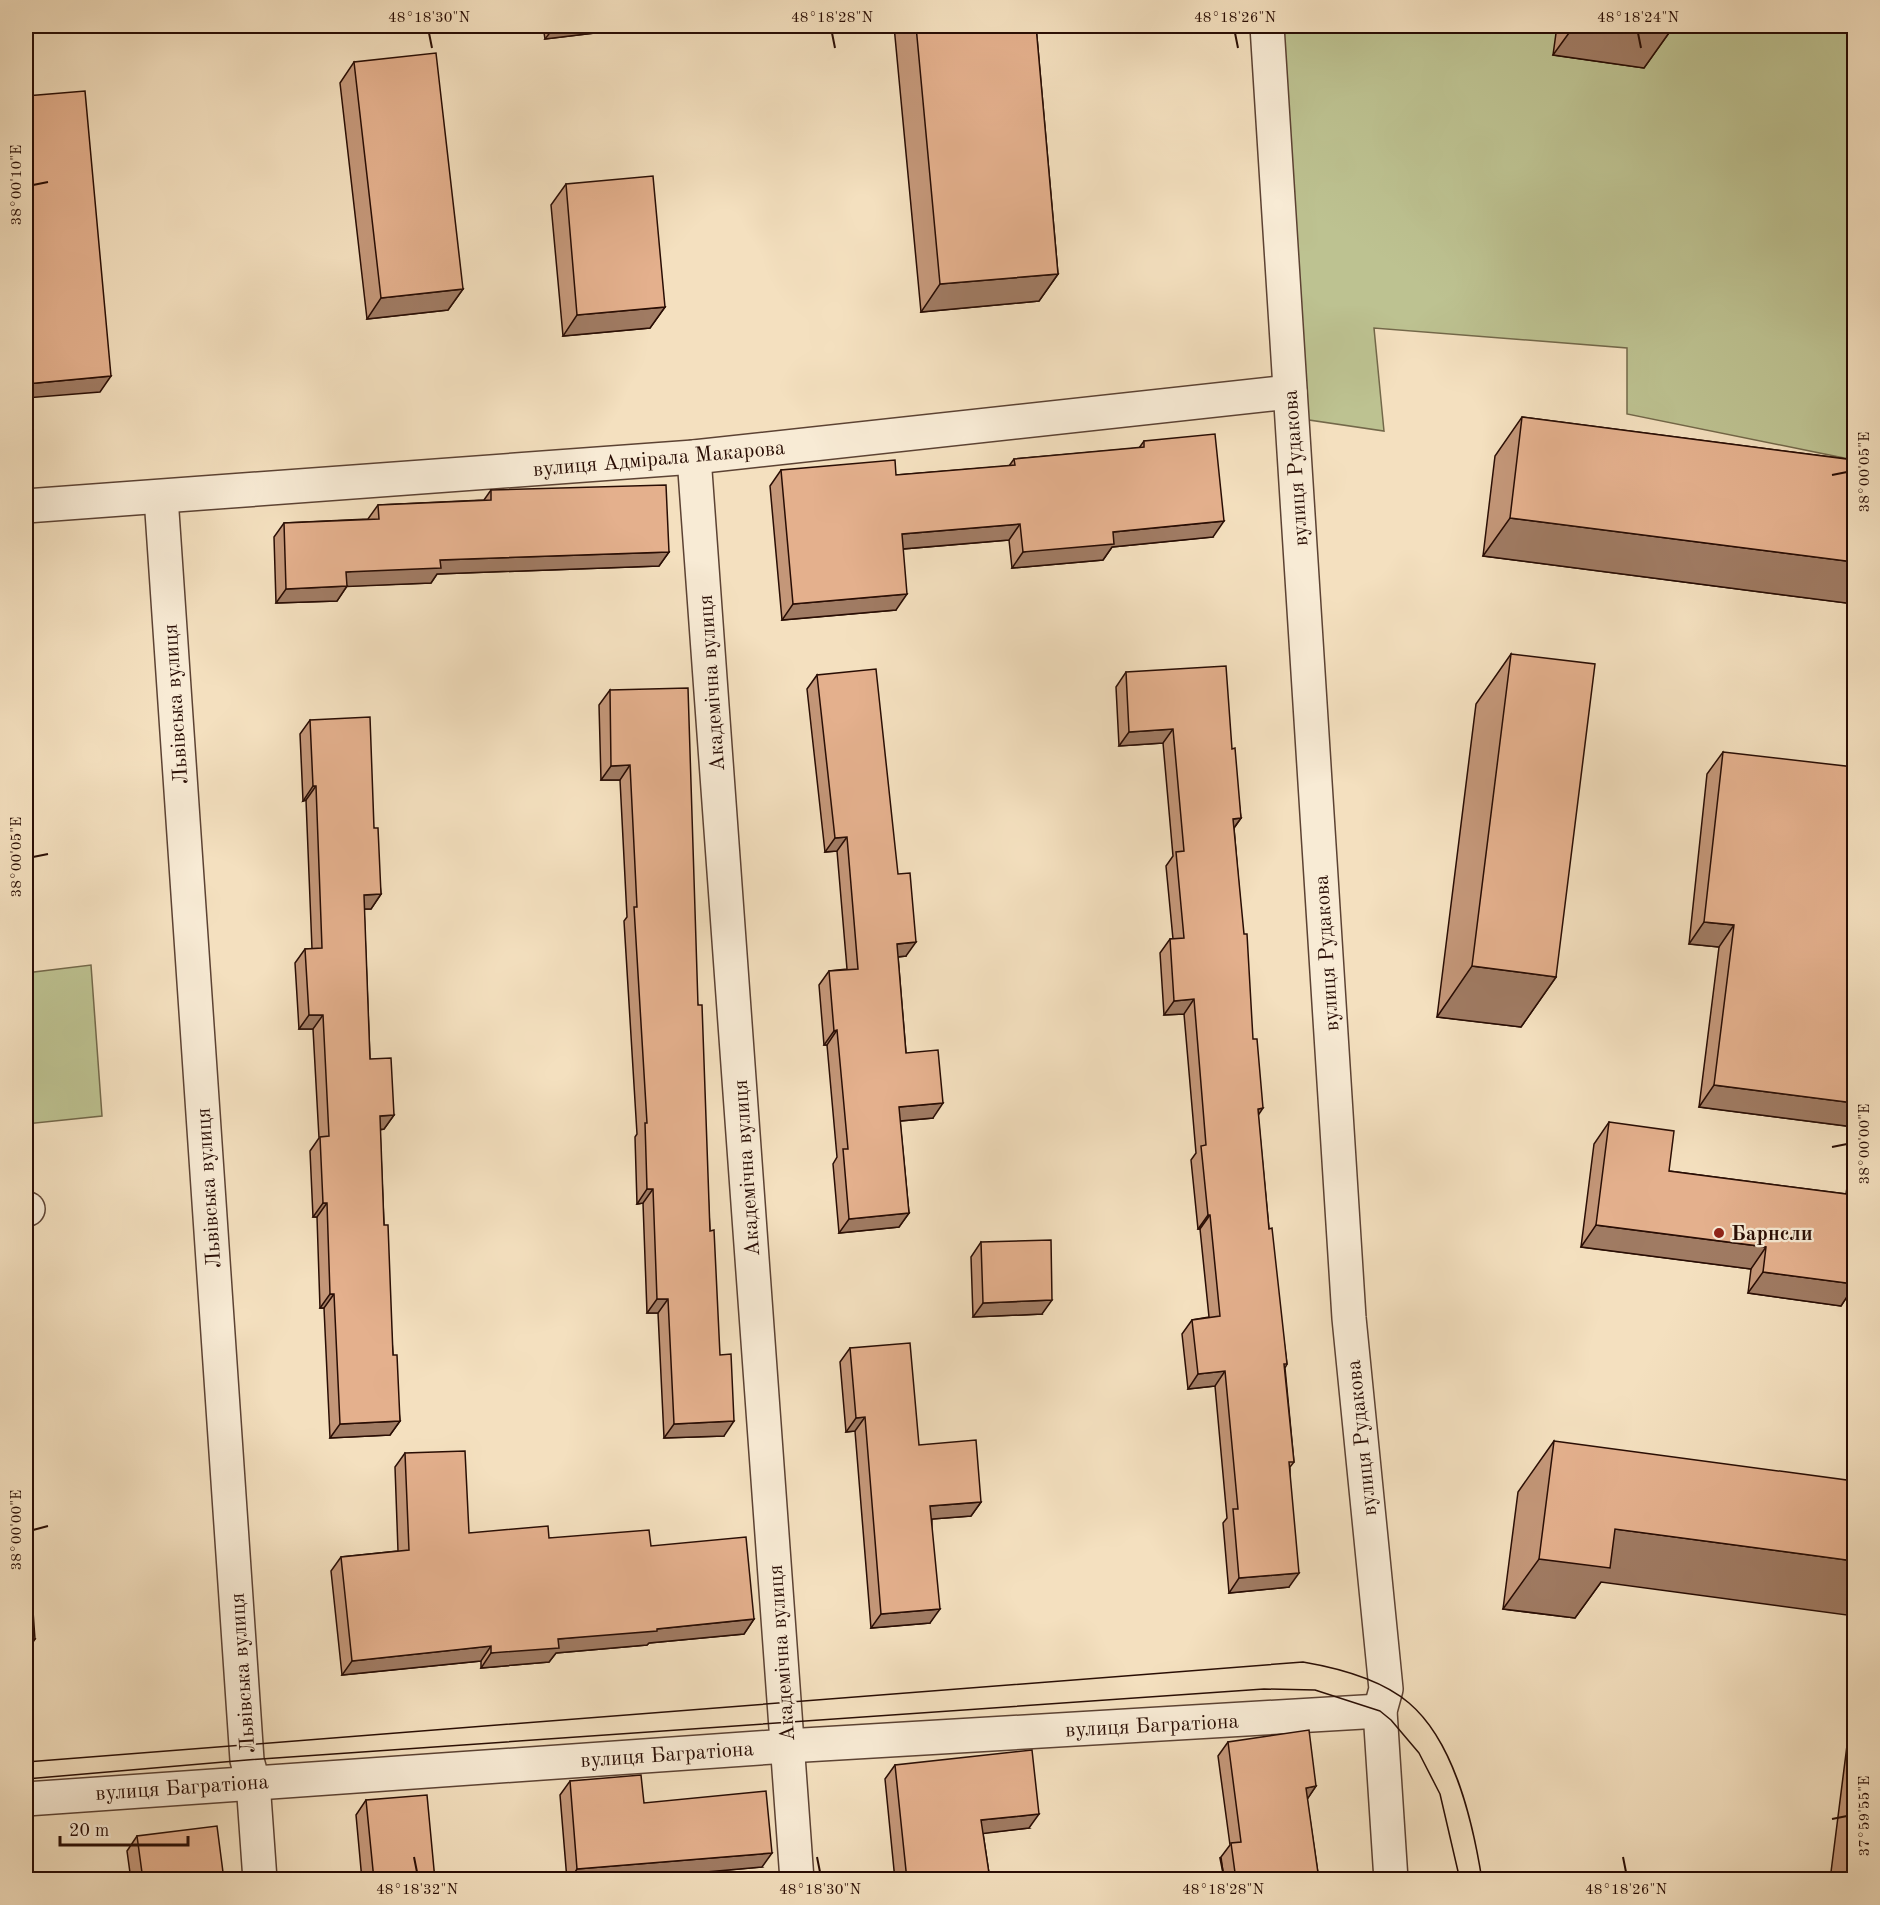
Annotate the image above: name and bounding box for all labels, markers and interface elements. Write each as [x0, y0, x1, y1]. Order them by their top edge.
text: 48°18'30"N [388, 11, 470, 26]
text: 48°18'28"N [791, 11, 873, 26]
text: 48°18'26"N [1194, 11, 1276, 26]
text: 48°18'24"N [1597, 11, 1679, 26]
text: 38°00'10"E [10, 145, 25, 225]
street label: вулиця Рудакова [1281, 389, 1312, 547]
text: 38°00'05"E [1858, 432, 1873, 512]
street label: вулиця Адмірала Макарова [532, 438, 786, 481]
street label: Академічна вулиця [696, 594, 729, 772]
street label: Львівська вулиця [160, 623, 193, 785]
text: 38°00'05"E [10, 817, 25, 897]
street label: вулиця Рудакова [1312, 874, 1343, 1032]
street label: Академічна вулиця [731, 1079, 764, 1257]
text: 38°00'00"E [1858, 1104, 1873, 1184]
street label: Львівська вулиця [193, 1107, 226, 1269]
place label: Барнсли [1731, 1224, 1813, 1245]
marker: Барнсли [1712, 1226, 1726, 1240]
street label: вулиця Рудакова [1344, 1359, 1381, 1517]
text: 38°00'00"E [10, 1490, 25, 1570]
street label: Академічна вулиця [766, 1564, 799, 1742]
street label: Львівська вулиця [227, 1592, 260, 1754]
street label: вулиця Багратіона [1065, 1711, 1239, 1742]
street label: вулиця Багратіона [580, 1739, 755, 1772]
street label: вулиця Багратіона [95, 1772, 270, 1805]
text: 37°59'55"E [1858, 1776, 1873, 1856]
scale bar [60, 1809, 188, 1847]
text: 20 m [69, 1822, 109, 1840]
text: 48°18'32"N [376, 1883, 458, 1898]
text: 48°18'30"N [779, 1883, 861, 1898]
text: 48°18'28"N [1182, 1883, 1264, 1898]
text: 48°18'26"N [1585, 1883, 1667, 1898]

